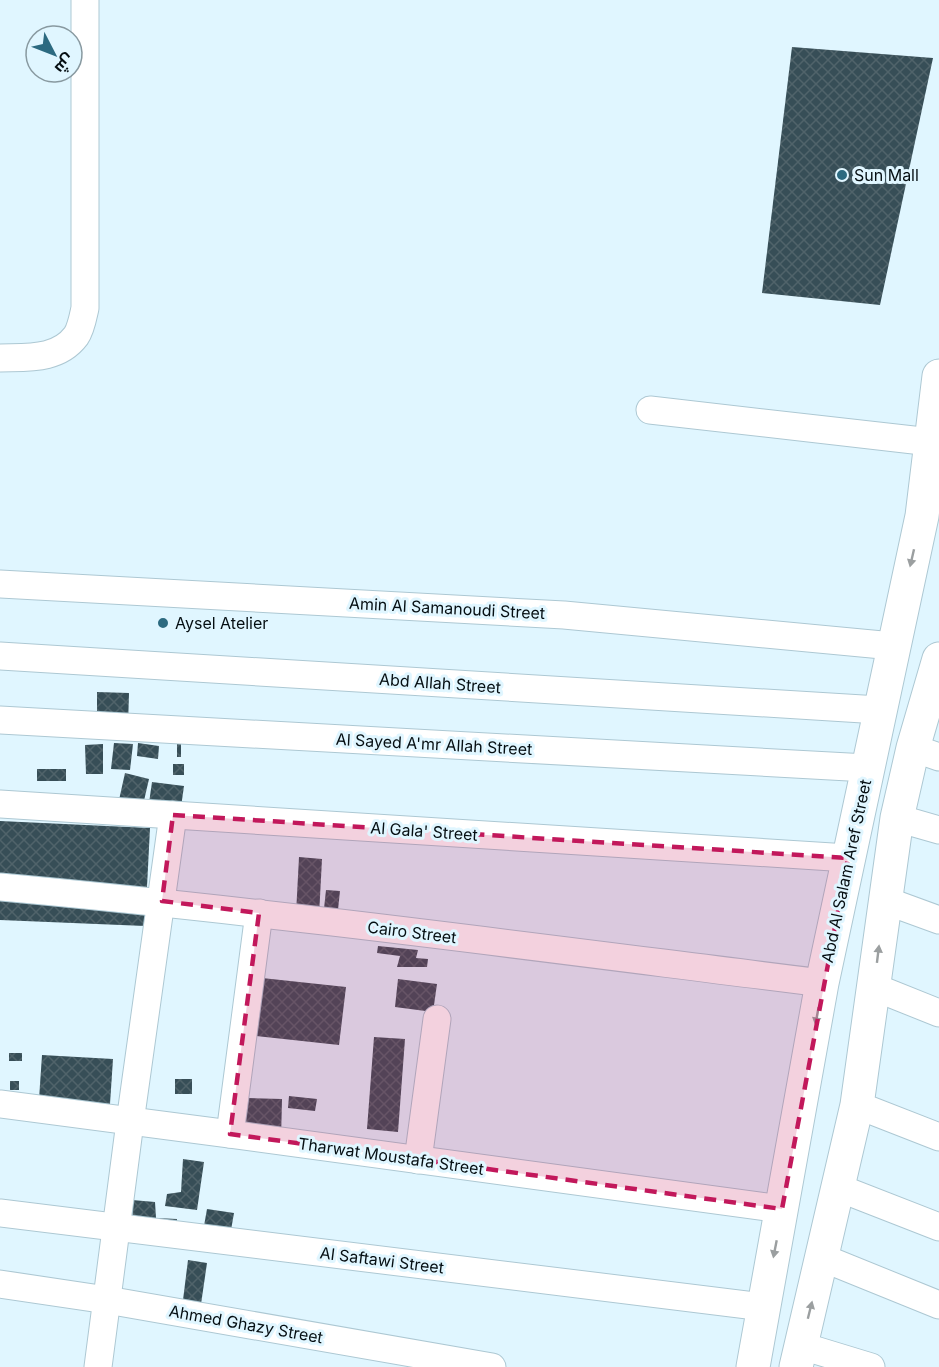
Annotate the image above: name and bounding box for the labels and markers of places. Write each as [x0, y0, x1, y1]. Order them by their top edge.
place label: Sun Mall [854, 165, 919, 185]
marker: Sun Mall [835, 168, 849, 182]
place label: Aysel Atelier [175, 613, 268, 633]
marker: Aysel Atelier [156, 616, 170, 630]

